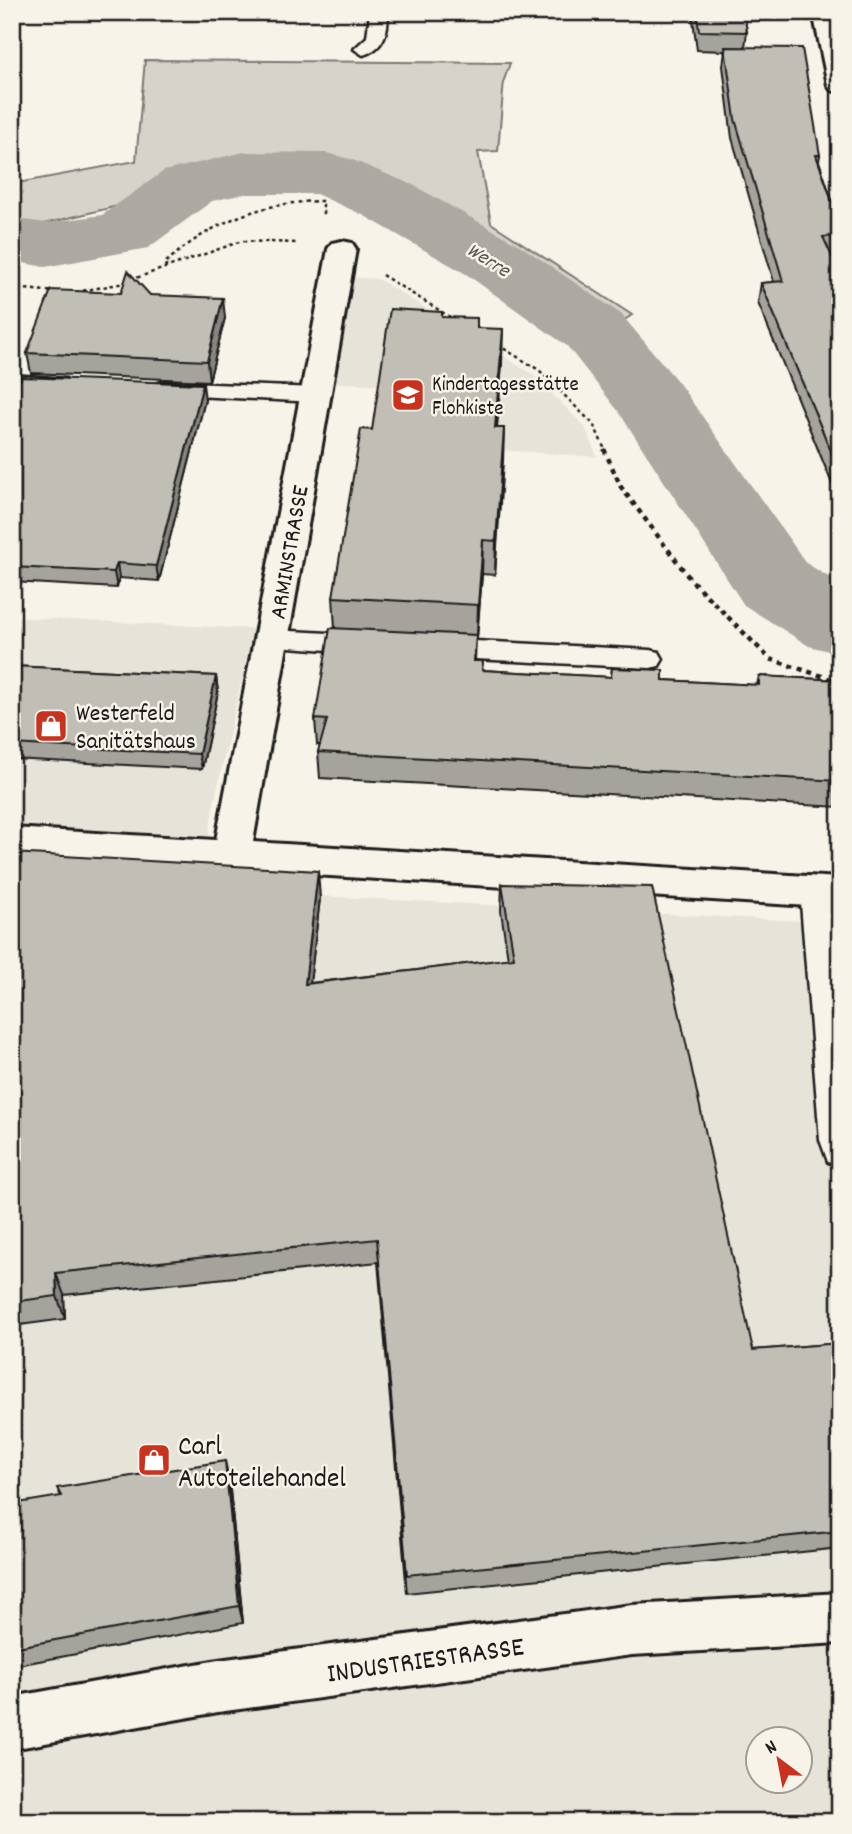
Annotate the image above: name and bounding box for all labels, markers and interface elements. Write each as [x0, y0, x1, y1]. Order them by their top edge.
water label: Werre [460, 237, 516, 287]
place label: Kindertagesstätte Flohkiste [432, 371, 579, 425]
school or university icon: Kindertagesstätte Flohkiste [389, 376, 427, 414]
street label: ARMINSTRASSE [262, 483, 319, 622]
place label: Westerfeld Sanitätshaus [76, 698, 196, 760]
shop icon: Westerfeld Sanitätshaus [32, 707, 70, 745]
place label: Carl Autoteilehandel [178, 1429, 346, 1501]
shop icon: Carl Autoteilehandel [135, 1441, 173, 1479]
street label: INDUSTRIESTRASSE [324, 1629, 527, 1697]
north arrow [744, 1726, 814, 1796]
text: N [761, 1735, 783, 1762]

